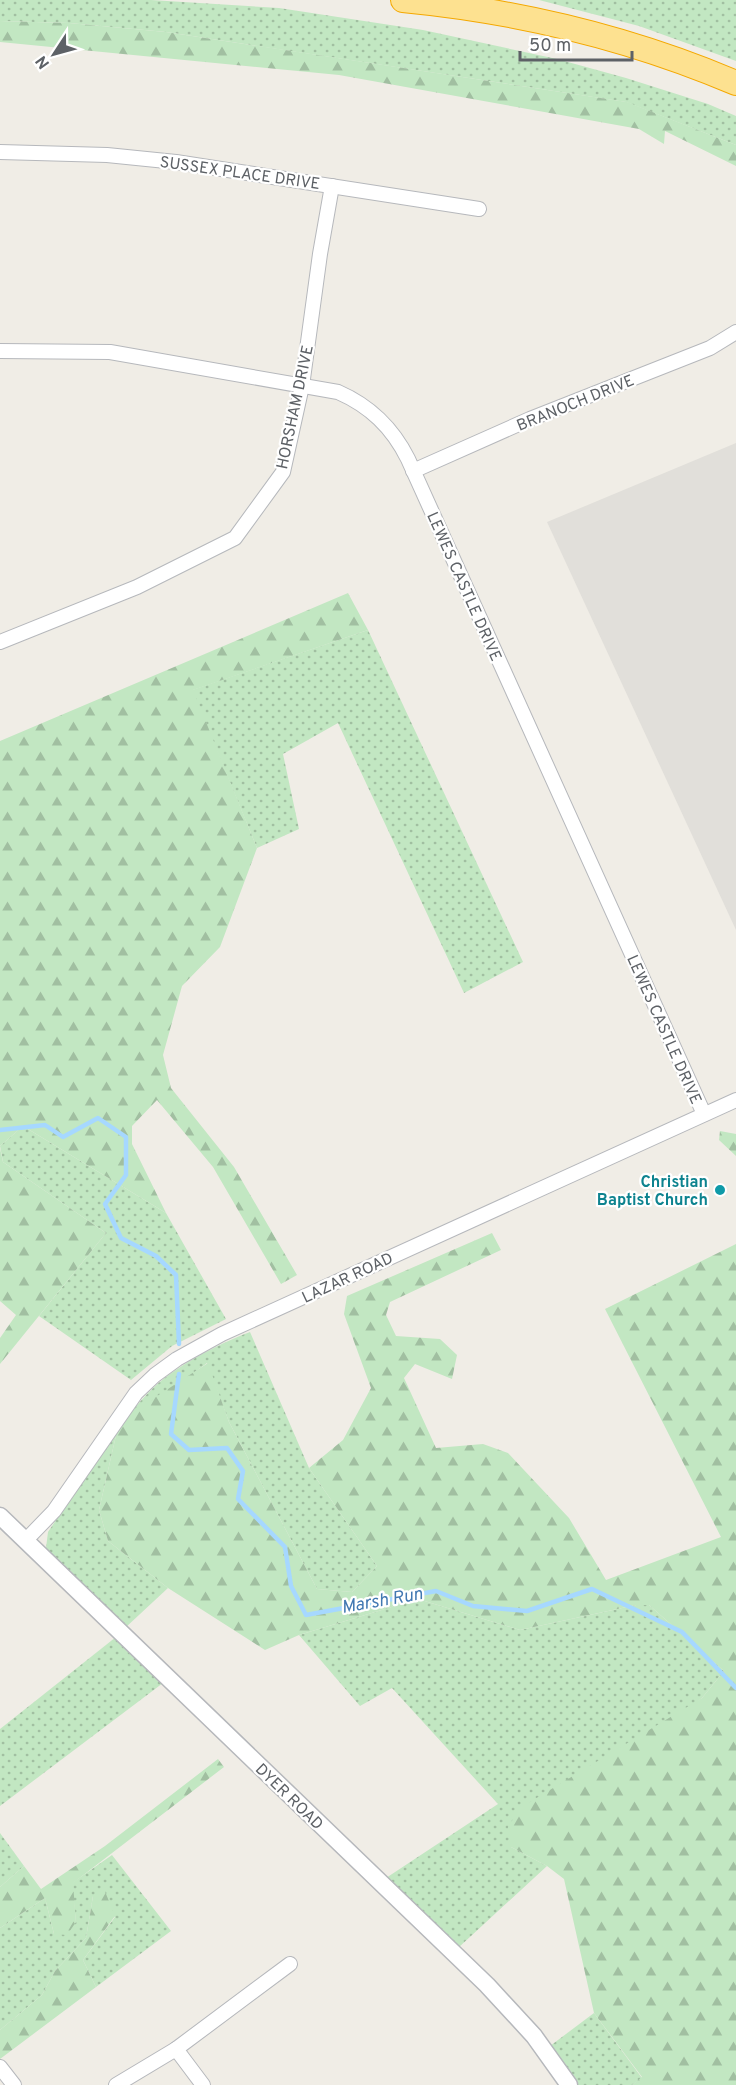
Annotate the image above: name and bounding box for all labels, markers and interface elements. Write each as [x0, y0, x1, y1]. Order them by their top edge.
north arrow [24, 24, 84, 84]
scale bar [520, 24, 632, 62]
text: 50 m [529, 35, 571, 58]
text: N [32, 51, 55, 72]
street label: SUSSEX PLACE DRIVE [158, 153, 321, 195]
street label: HORSHAM DRIVE [273, 344, 319, 471]
street label: BRANOCH DRIVE [514, 371, 637, 437]
street label: LEWES CASTLE DRIVE [421, 509, 505, 665]
street label: LEWES CASTLE DRIVE [621, 952, 705, 1108]
place label: Christian Baptist Church [597, 1173, 708, 1211]
marker: Christian Baptist Church [713, 1183, 727, 1197]
street label: LAZAR ROAD [299, 1249, 397, 1309]
water label: Marsh Run [340, 1583, 425, 1620]
street label: DYER ROAD [250, 1760, 327, 1835]

